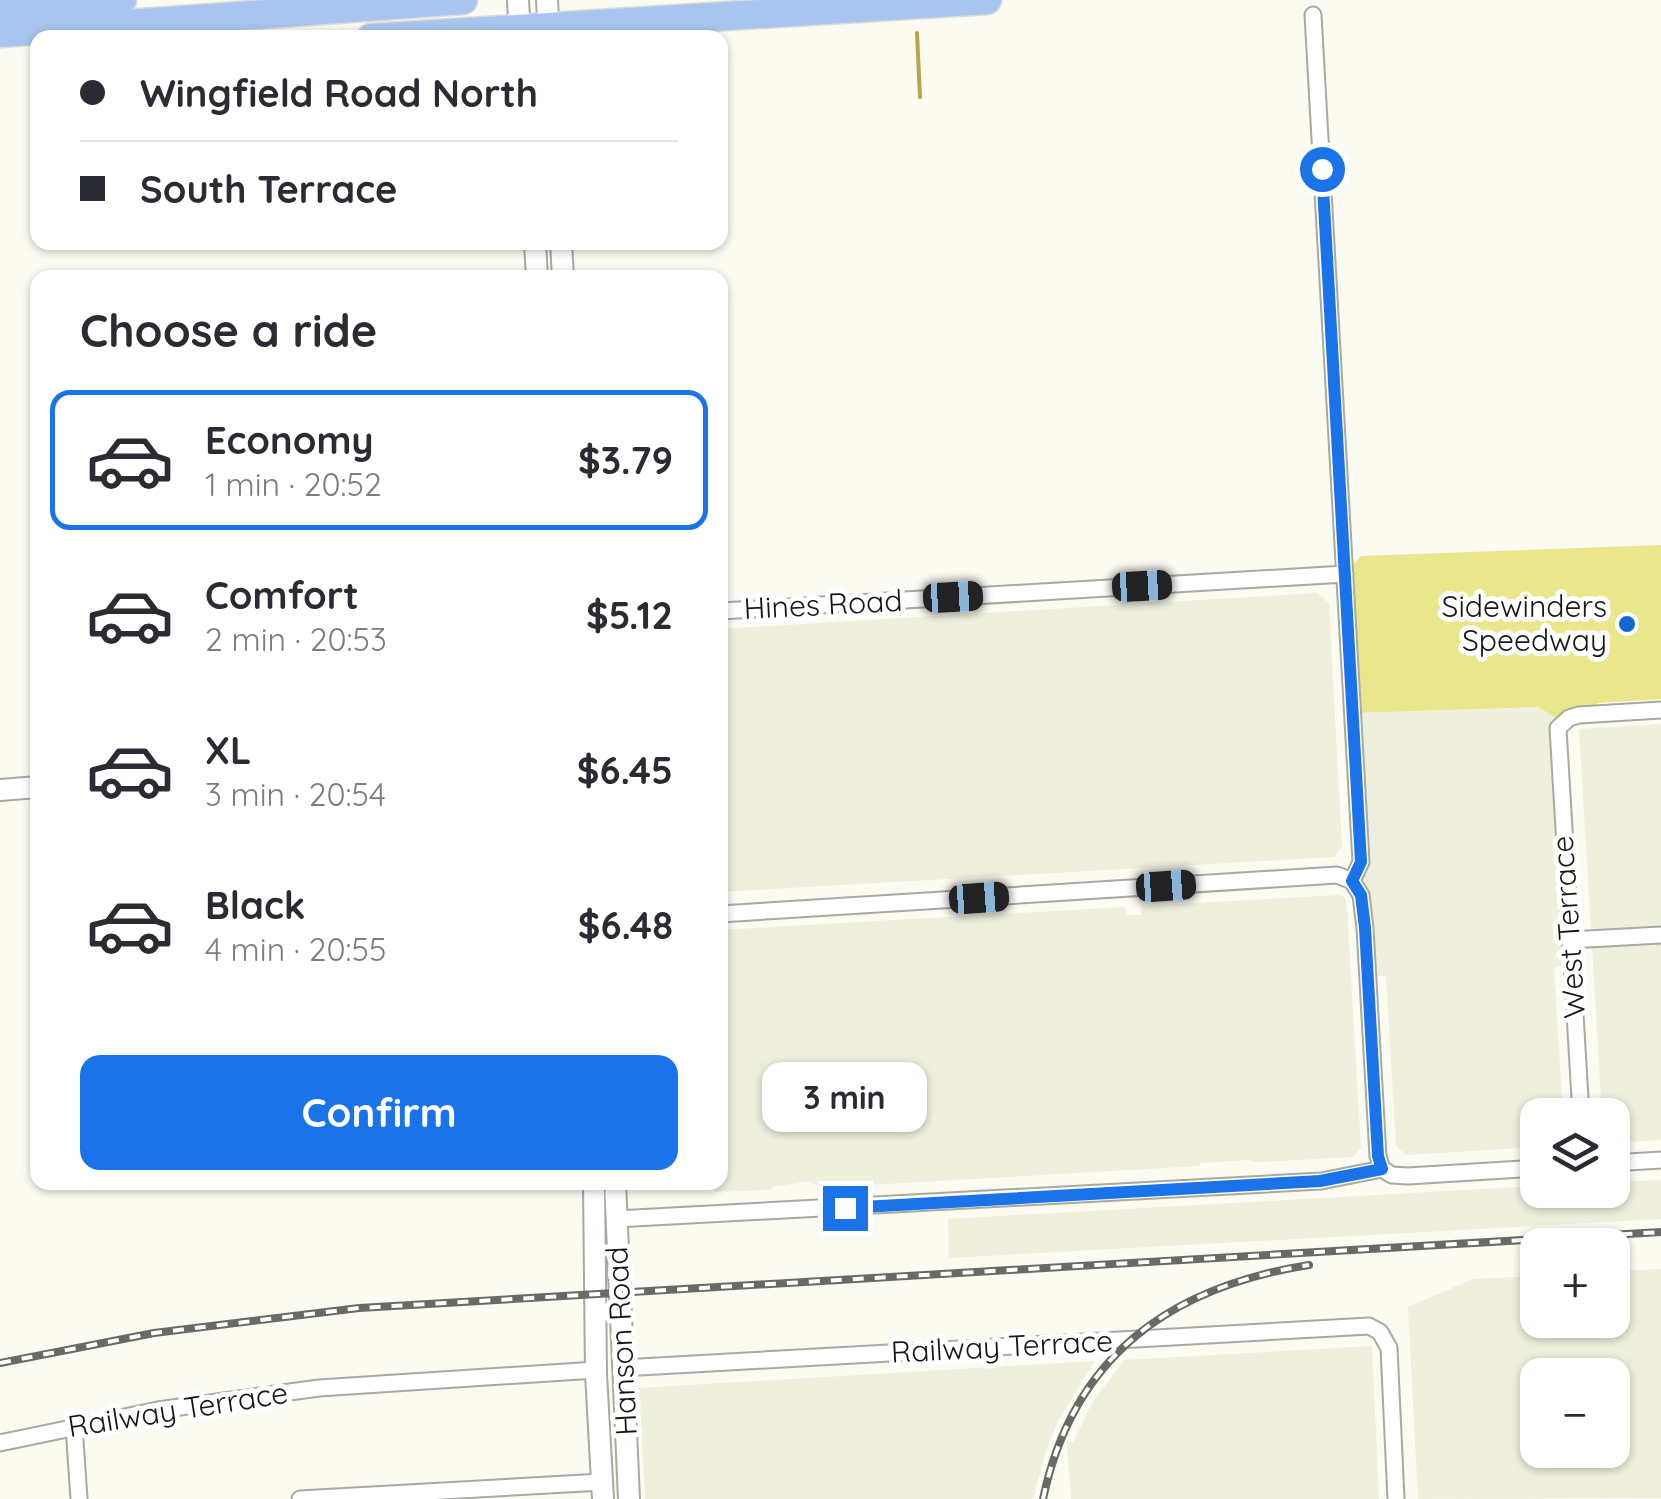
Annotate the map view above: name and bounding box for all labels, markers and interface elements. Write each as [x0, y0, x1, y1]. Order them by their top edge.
text: Wingfield Road North [140, 69, 538, 117]
route start [1300, 147, 1345, 192]
text: South Terrace [140, 165, 397, 213]
text: Choose a ride [80, 302, 377, 358]
icon: car [85, 415, 175, 505]
text: Economy [205, 416, 374, 464]
text: $3.79 [578, 436, 673, 484]
text: 1 min · 20:52 [205, 464, 382, 504]
car [1111, 569, 1173, 603]
icon: car [85, 570, 175, 660]
text: Comfort [205, 571, 359, 619]
car [922, 580, 984, 614]
street label: Hines Road [743, 581, 903, 627]
place label: Sidewinders Speedway [1442, 587, 1607, 659]
text: $5.12 [586, 591, 673, 639]
marker: Sidewinders Speedway [1616, 613, 1638, 635]
text: 2 min · 20:53 [205, 619, 387, 659]
icon: car [85, 725, 175, 815]
text: XL [205, 726, 251, 774]
text: $6.45 [577, 746, 673, 794]
text: 3 min · 20:54 [205, 774, 386, 814]
street label: West Terrace [1543, 835, 1593, 1020]
car [1135, 869, 1197, 903]
icon: car [85, 880, 175, 970]
text: Black [205, 881, 305, 929]
car [948, 881, 1010, 915]
text: $6.48 [578, 901, 673, 949]
text: 4 min · 20:55 [205, 929, 386, 969]
button: Confirm [80, 1055, 678, 1170]
callout: 3 min [762, 1063, 928, 1133]
text: 3 min [803, 1077, 886, 1117]
map controls [1520, 1098, 1630, 1468]
button: layers [1520, 1098, 1630, 1208]
route end [823, 1186, 868, 1231]
button: + [1520, 1228, 1630, 1338]
street label: Hanson Road [597, 1246, 645, 1437]
street label: Railway Terrace [890, 1321, 1114, 1371]
button: − [1520, 1358, 1630, 1468]
street label: Railway Terrace [65, 1373, 291, 1445]

